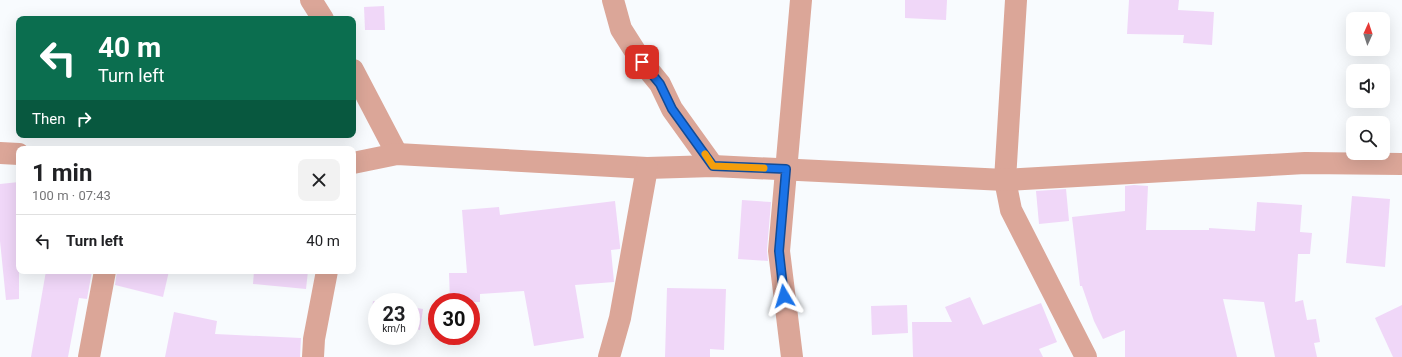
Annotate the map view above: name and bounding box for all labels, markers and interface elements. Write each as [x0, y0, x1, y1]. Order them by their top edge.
north arrow [1346, 12, 1390, 56]
map controls [1346, 12, 1390, 160]
text: 40 m [98, 31, 161, 64]
icon: left [32, 32, 84, 84]
pin [625, 45, 659, 79]
icon: arrive [631, 51, 653, 73]
button: sound [1346, 64, 1390, 108]
text: Turn left [98, 65, 164, 86]
icon: right [73, 108, 95, 130]
text: Then [32, 110, 65, 128]
button: search [1346, 116, 1390, 160]
text: 1 min [32, 159, 92, 187]
button: close [298, 159, 340, 201]
text: 100 m · 07:43 [32, 188, 111, 203]
icon: left [32, 230, 54, 252]
text: Turn left [66, 232, 123, 250]
text: 40 m [306, 232, 340, 250]
position arrow [763, 275, 805, 317]
speed limit sign: 30 [428, 293, 480, 345]
text: 23 [383, 302, 405, 326]
text: km/h [382, 323, 406, 334]

